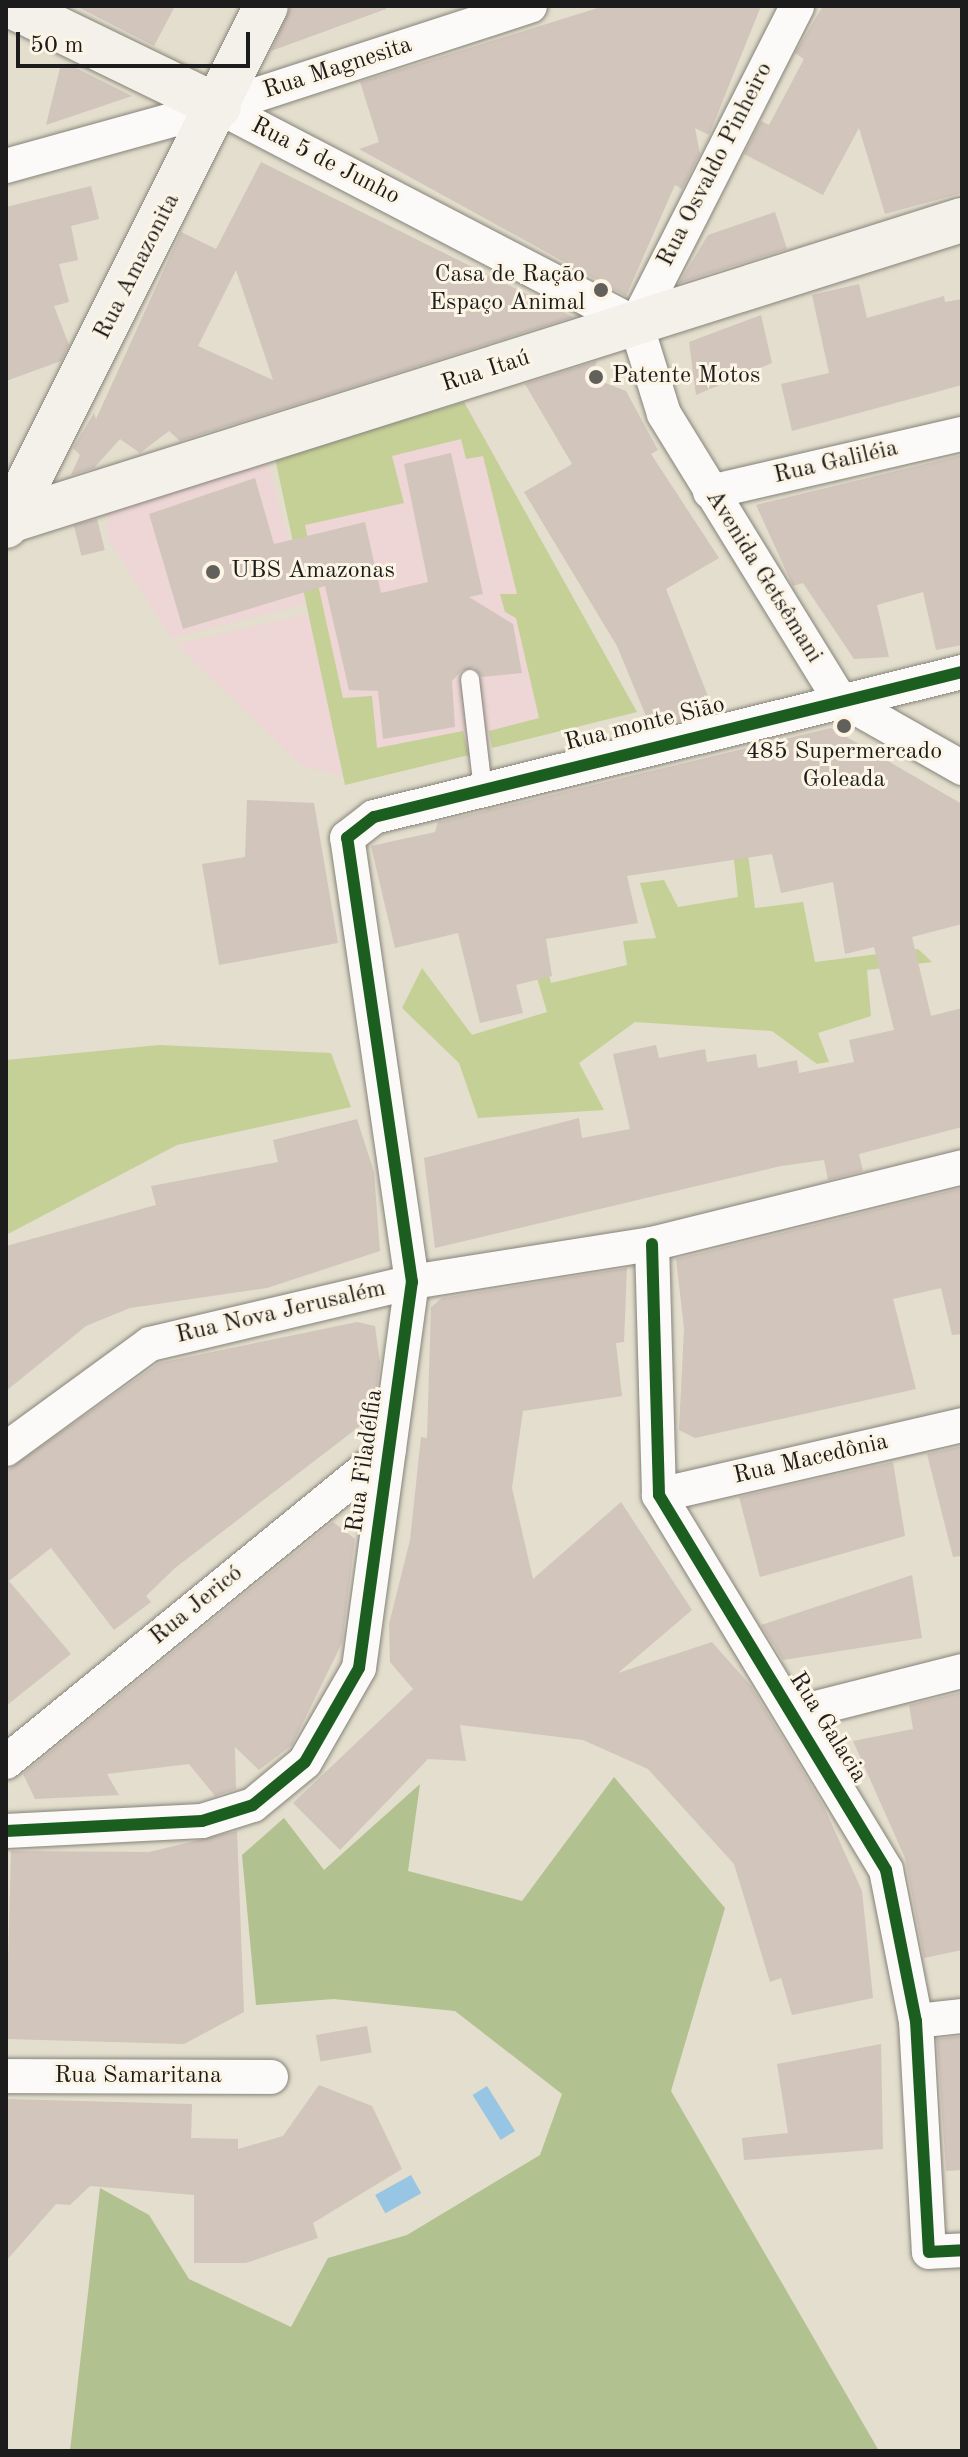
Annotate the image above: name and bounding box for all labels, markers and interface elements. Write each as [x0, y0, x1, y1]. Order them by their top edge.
scale bar [20, 16, 254, 66]
street label: Rua Magnesita [260, 31, 416, 107]
text: 50 m [30, 34, 84, 58]
street label: Rua Osvaldo Pinheiro [652, 58, 780, 272]
street label: Rua 5 de Junho [246, 112, 404, 212]
street label: Rua Amazonita [89, 189, 187, 345]
place label: Casa de Ração Espaço Animal [429, 262, 585, 318]
marker: Casa de Ração Espaço Animal [592, 281, 610, 299]
street label: Rua Itaú [438, 344, 534, 400]
place label: Patente Motos [612, 363, 760, 391]
marker: Patente Motos [587, 368, 605, 386]
street label: Rua Galiléia [771, 435, 901, 491]
street label: Avenida Getsêmani [698, 485, 828, 669]
place label: UBS Amazonas [231, 558, 395, 586]
marker: UBS Amazonas [202, 561, 224, 583]
street label: Rua monte Sião [562, 691, 728, 759]
marker: 485 Supermercado Goleada [835, 717, 853, 735]
place label: 485 Supermercado Goleada [746, 739, 942, 795]
street label: Rua Nova Jerusalém [174, 1275, 388, 1351]
street label: Rua Filadélfia [342, 1388, 390, 1534]
street label: Rua Macedônia [731, 1428, 891, 1492]
street label: Rua Jericó [145, 1560, 249, 1652]
street label: Rua Galacia [782, 1667, 872, 1789]
street label: Rua Samaritana [54, 2063, 222, 2091]

